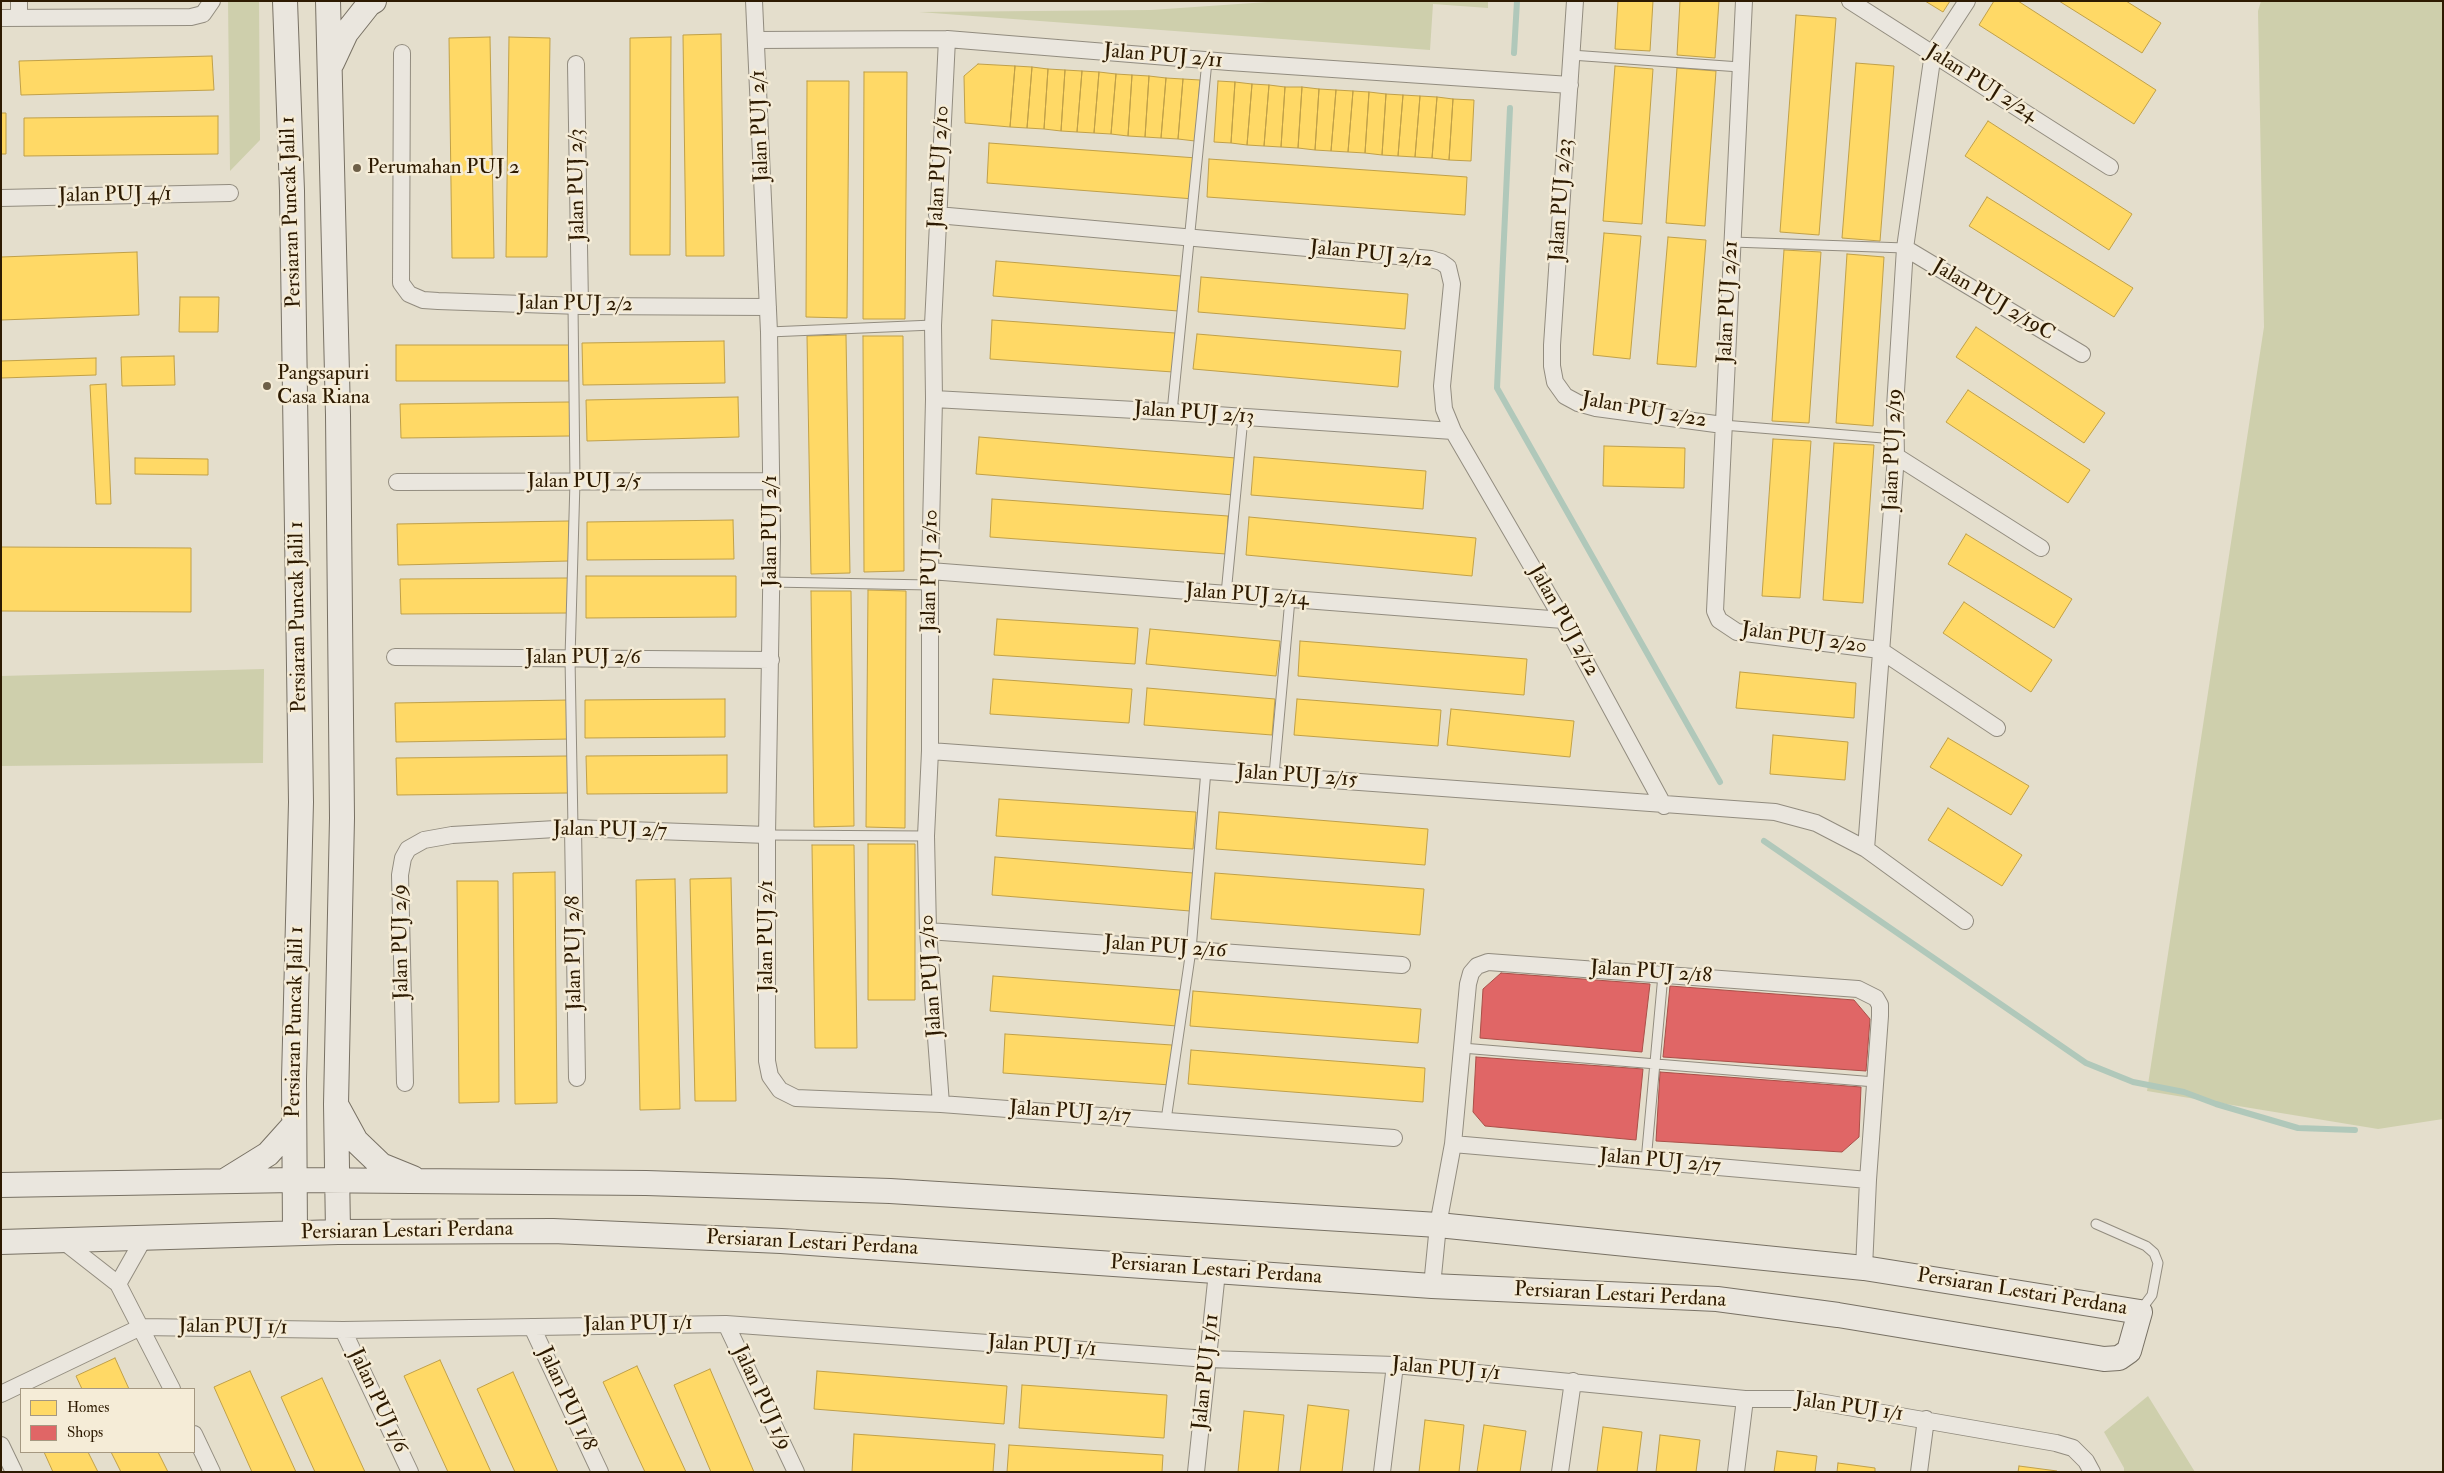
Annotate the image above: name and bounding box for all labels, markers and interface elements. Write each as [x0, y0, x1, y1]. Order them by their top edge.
street label: Jalan PUJ 2/11 [1102, 39, 1224, 75]
street label: Jalan PUJ 2/24 [1921, 40, 2041, 128]
street label: Jalan PUJ 2/1 [746, 69, 776, 183]
street label: Jalan PUJ 2/10 [924, 105, 956, 229]
street label: Persiaran Puncak Jalil 1 [276, 116, 308, 308]
street label: Jalan PUJ 2/3 [564, 128, 592, 242]
street label: Jalan PUJ 2/23 [1545, 137, 1579, 263]
place label: Perumahan PUJ 2 [367, 155, 520, 181]
marker: Perumahan PUJ 2 [351, 162, 363, 174]
street label: Jalan PUJ 4/1 [58, 182, 172, 210]
street label: Jalan PUJ 2/12 [1308, 236, 1434, 274]
street label: Jalan PUJ 2/21 [1713, 240, 1745, 364]
street label: Jalan PUJ 2/19C [1927, 255, 2059, 347]
street label: Jalan PUJ 2/2 [517, 291, 633, 319]
place label: Pangsapuri Casa Riana [277, 361, 370, 411]
marker: Pangsapuri Casa Riana [261, 380, 273, 392]
street label: Jalan PUJ 2/22 [1580, 388, 1708, 434]
street label: Jalan PUJ 2/19 [1879, 388, 1909, 512]
street label: Jalan PUJ 2/13 [1133, 397, 1255, 431]
street label: Jalan PUJ 2/5 [527, 469, 641, 495]
street label: Jalan PUJ 2/1 [758, 475, 784, 587]
street label: Jalan PUJ 2/10 [917, 509, 945, 633]
street label: Persiaran Puncak Jalil 1 [285, 521, 313, 713]
street label: Jalan PUJ 2/12 [1522, 561, 1604, 681]
street label: Jalan PUJ 2/14 [1184, 579, 1310, 613]
street label: Jalan PUJ 2/20 [1740, 618, 1868, 660]
street label: Jalan PUJ 2/6 [525, 645, 641, 671]
street label: Jalan PUJ 2/15 [1235, 760, 1359, 794]
street label: Jalan PUJ 2/7 [553, 817, 667, 845]
street label: Jalan PUJ 2/1 [754, 880, 780, 992]
street label: Jalan PUJ 2/9 [388, 884, 416, 1000]
street label: Jalan PUJ 2/8 [561, 895, 589, 1011]
street label: Jalan PUJ 2/10 [915, 914, 949, 1038]
street label: Persiaran Puncak Jalil 1 [282, 926, 310, 1118]
street label: Jalan PUJ 2/16 [1103, 931, 1227, 965]
street label: Jalan PUJ 2/18 [1589, 956, 1713, 990]
street label: Jalan PUJ 2/17 [1008, 1096, 1132, 1130]
street label: Jalan PUJ 2/17 [1598, 1144, 1722, 1180]
street label: Persiaran Lestari Perdana [301, 1218, 513, 1246]
street label: Persiaran Lestari Perdana [705, 1226, 919, 1262]
street label: Persiaran Lestari Perdana [1109, 1251, 1323, 1291]
street label: Persiaran Lestari Perdana [1915, 1264, 2129, 1322]
street label: Persiaran Lestari Perdana [1513, 1278, 1727, 1314]
street label: Jalan PUJ 1/1 [583, 1311, 693, 1339]
street label: Jalan PUJ 1/11 [1188, 1313, 1226, 1431]
street label: Jalan PUJ 1/1 [178, 1314, 288, 1342]
street label: Jalan PUJ 1/1 [987, 1331, 1097, 1363]
street label: Jalan PUJ 1/9 [726, 1342, 796, 1454]
street label: Jalan PUJ 1/8 [531, 1343, 601, 1455]
street label: Jalan PUJ 1/6 [342, 1345, 412, 1457]
street label: Jalan PUJ 1/1 [1390, 1353, 1502, 1387]
legend [20, 1388, 195, 1453]
street label: Jalan PUJ 1/1 [1793, 1388, 1905, 1428]
text: Homes [67, 1398, 109, 1417]
text: Shops [67, 1423, 103, 1442]

